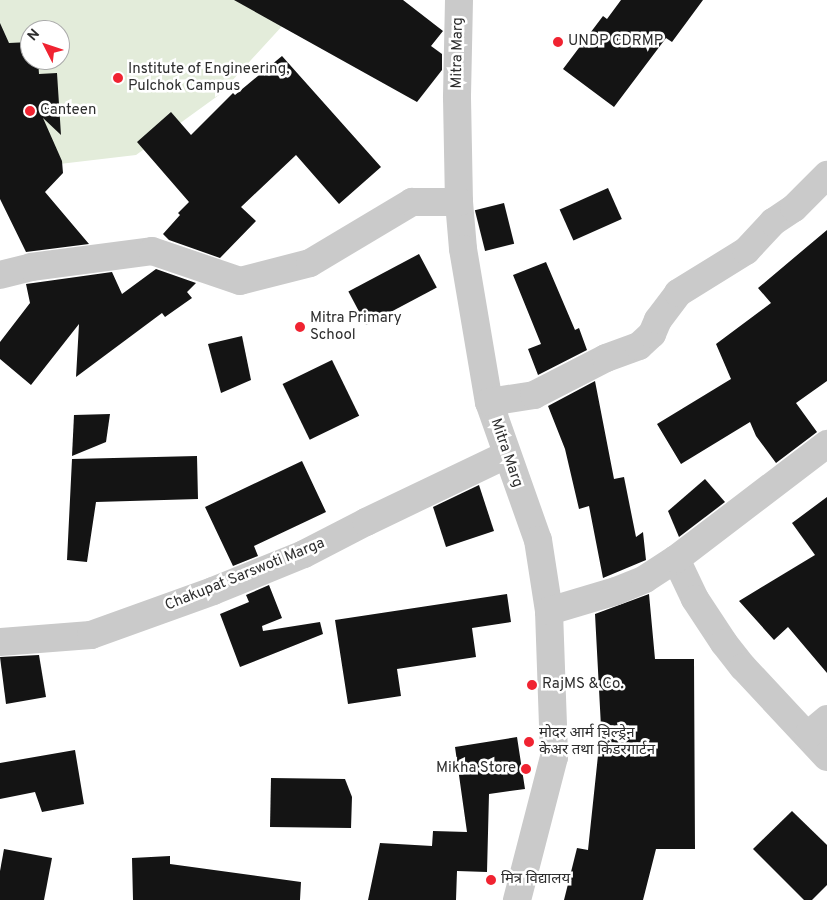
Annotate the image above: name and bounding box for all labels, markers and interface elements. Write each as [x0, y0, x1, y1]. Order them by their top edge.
street label: Mitra Marg [448, 17, 468, 89]
north arrow [20, 20, 70, 70]
text: N [24, 26, 44, 45]
place label: UNDP CDRMP [568, 33, 663, 51]
marker: UNDP CDRMP [552, 36, 564, 48]
place label: Institute of Engineering, Pulchok Campus [128, 60, 290, 95]
marker: Institute of Engineering, Pulchok Campus [112, 72, 124, 84]
place label: Canteen [40, 102, 97, 120]
marker: Canteen [24, 105, 36, 117]
place label: Mitra Primary School [310, 309, 402, 344]
marker: Mitra Primary School [294, 321, 306, 333]
street label: Mitra Marg [486, 416, 526, 490]
street label: Chakupat Sarswoti Marga [163, 535, 327, 615]
place label: RajMS & Co. [542, 676, 624, 694]
marker: RajMS & Co. [526, 679, 538, 691]
place label: मोदर आर्म चिल्ड्रेन केअर तथा किंडरगार्टन [539, 724, 655, 759]
marker: मोदर आर्म चिल्ड्रेन केअर तथा किंडरगार्टन [523, 736, 535, 748]
place label: Mikha Store [436, 760, 516, 778]
marker: Mikha Store [520, 763, 532, 775]
place label: मित्र विद्यालय [501, 871, 570, 889]
marker: मित्र विद्यालय [485, 874, 497, 886]

